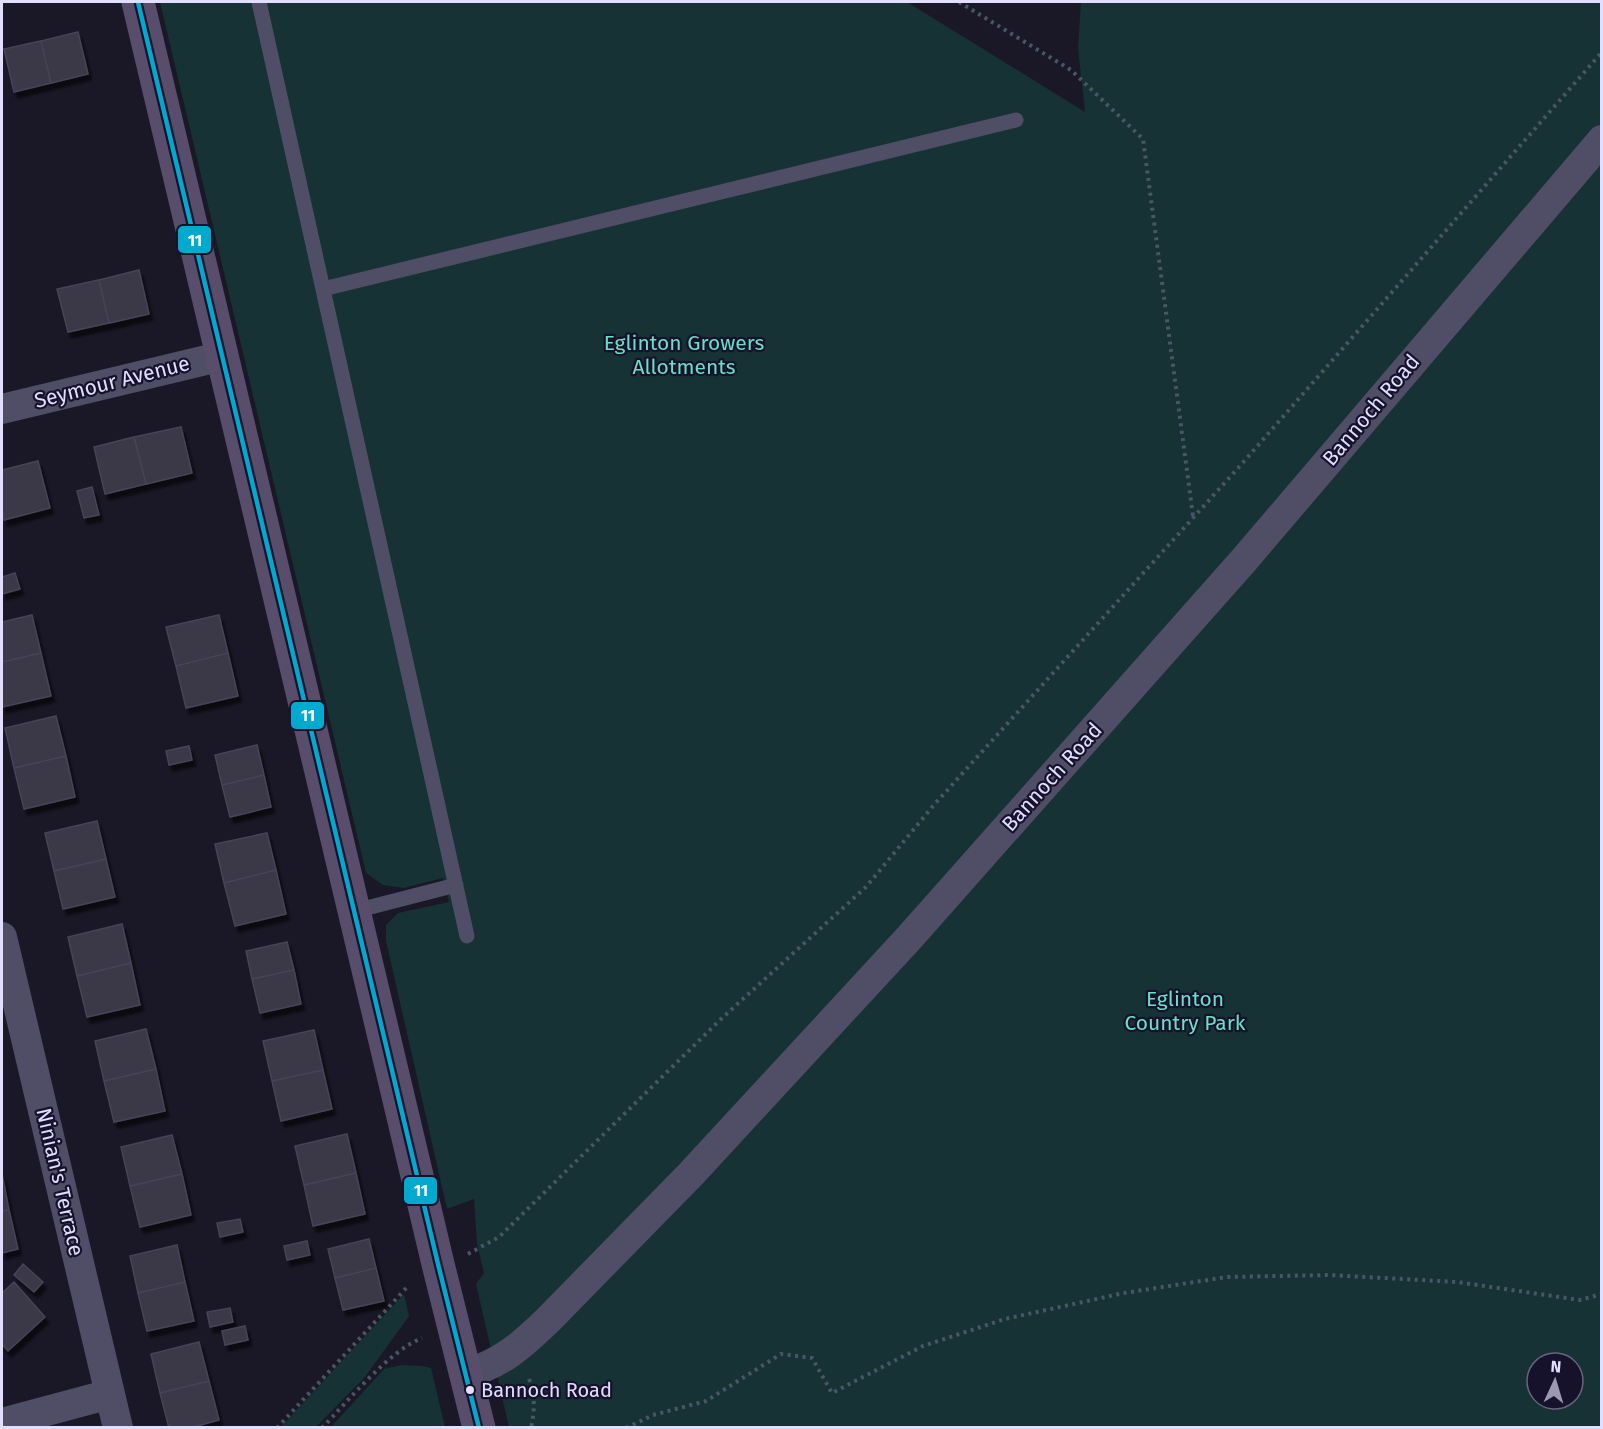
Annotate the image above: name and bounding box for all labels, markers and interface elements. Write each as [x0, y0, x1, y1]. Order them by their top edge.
line badge: 11 [177, 225, 212, 254]
text: 11 [188, 231, 202, 250]
park label: Eglinton Growers Allotments [604, 330, 764, 380]
street label: Bannoch Road [1317, 349, 1425, 471]
street label: Seymour Avenue [32, 350, 192, 414]
line badge: 11 [290, 701, 325, 730]
text: 11 [301, 706, 315, 725]
street label: Bannoch Road [996, 717, 1108, 837]
park label: Eglinton Country Park [1124, 986, 1246, 1036]
street label: Ninian's Terrace [30, 1106, 90, 1258]
line badge: 11 [403, 1176, 438, 1205]
text: 11 [414, 1181, 428, 1200]
north arrow [1525, 1351, 1585, 1411]
text: N [1550, 1357, 1562, 1376]
place label: Bannoch Road [481, 1378, 612, 1402]
marker: Bannoch Road [464, 1384, 476, 1396]

